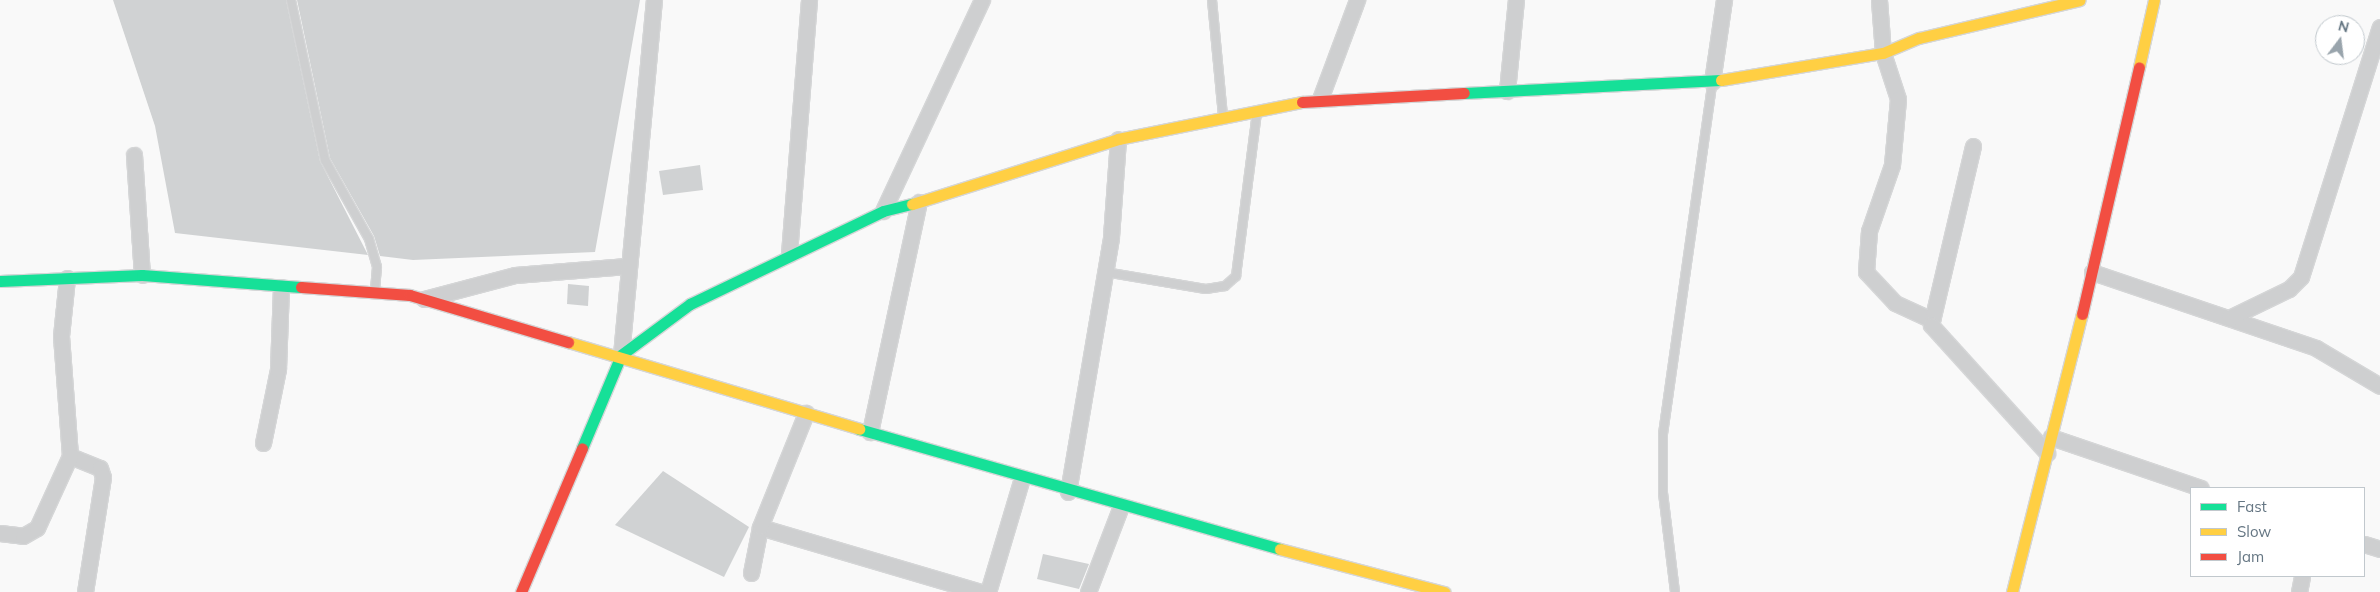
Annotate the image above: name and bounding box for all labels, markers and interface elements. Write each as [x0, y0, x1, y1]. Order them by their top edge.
north arrow [2315, 15, 2365, 65]
text: N [2336, 16, 2351, 37]
legend [2190, 487, 2365, 577]
text: Fast [2237, 497, 2267, 516]
text: Slow [2237, 522, 2271, 541]
text: Jam [2237, 547, 2264, 566]

